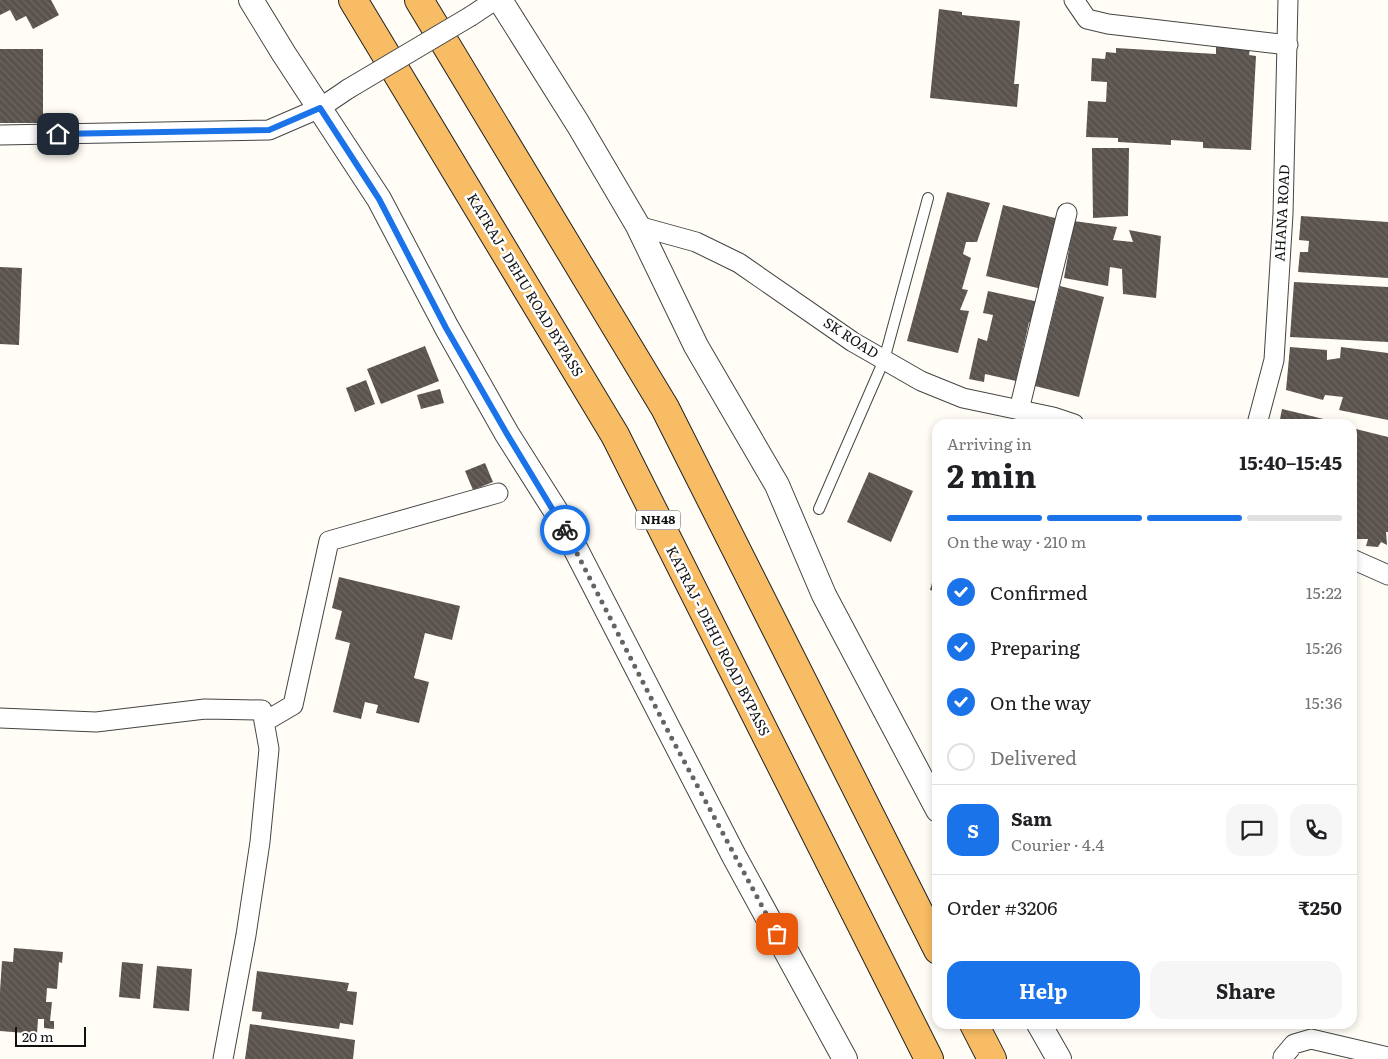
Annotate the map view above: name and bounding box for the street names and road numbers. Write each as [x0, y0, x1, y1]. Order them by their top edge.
street label: AHANA ROAD [1268, 164, 1294, 262]
street label: KATRAJ - DEHU ROAD BYPASS [463, 189, 589, 380]
street label: SK ROAD [820, 312, 883, 363]
road number: NH48 [636, 510, 680, 530]
street label: KATRAJ - DEHU ROAD BYPASS [662, 542, 776, 739]

